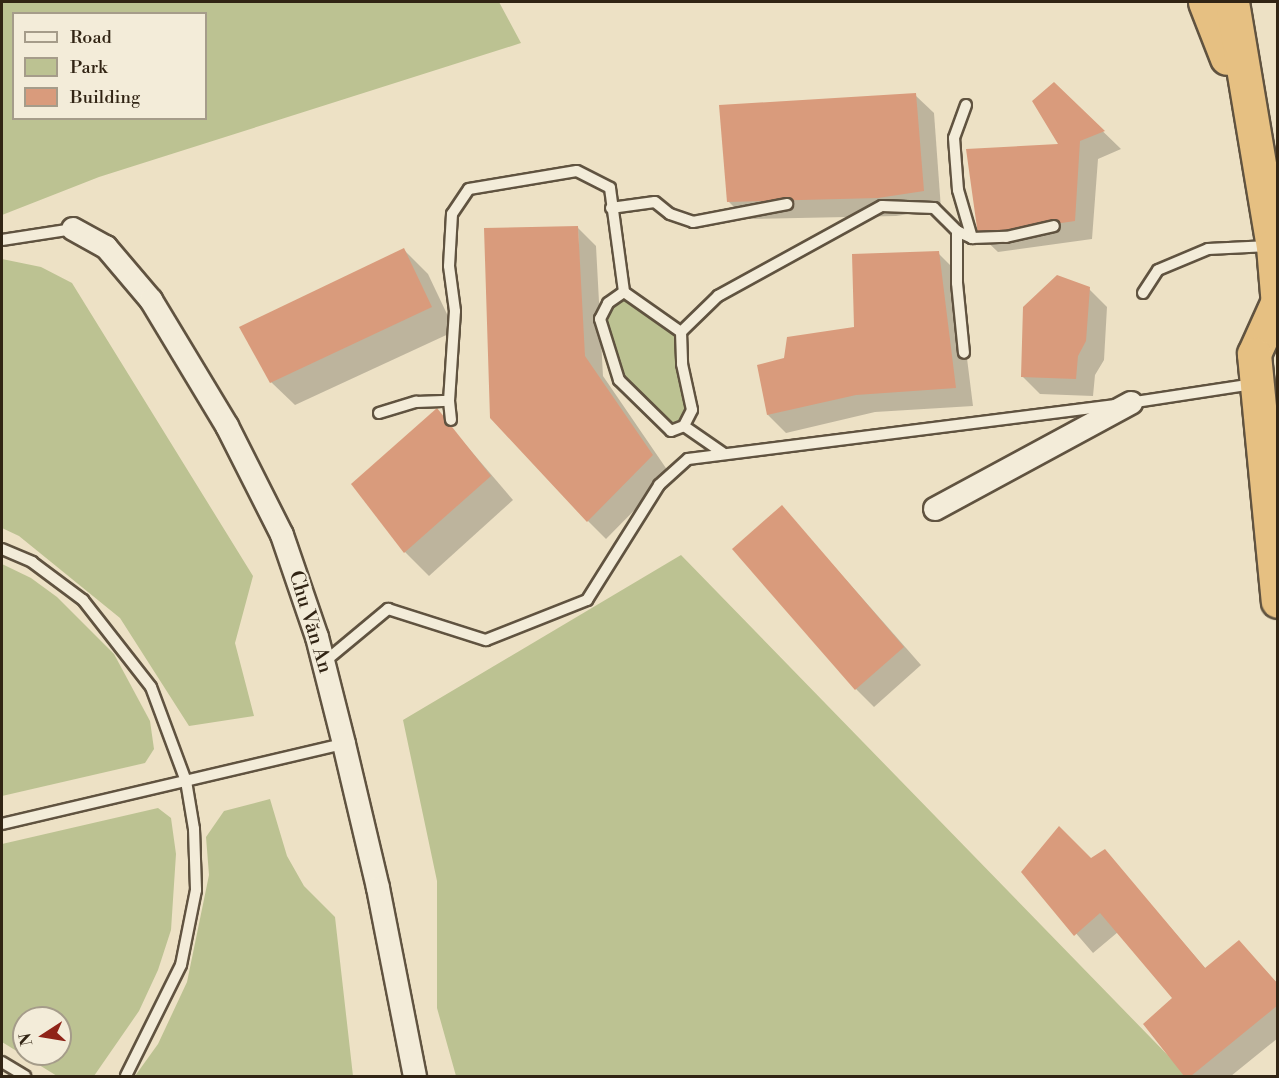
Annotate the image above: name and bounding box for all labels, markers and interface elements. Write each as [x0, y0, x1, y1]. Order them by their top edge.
legend [12, 12, 207, 120]
text: Road [70, 26, 112, 49]
text: Park [70, 56, 107, 79]
text: Building [70, 86, 140, 109]
street label: Chu Văn An [283, 568, 337, 676]
north arrow [12, 1006, 72, 1066]
text: N [15, 1031, 37, 1048]

